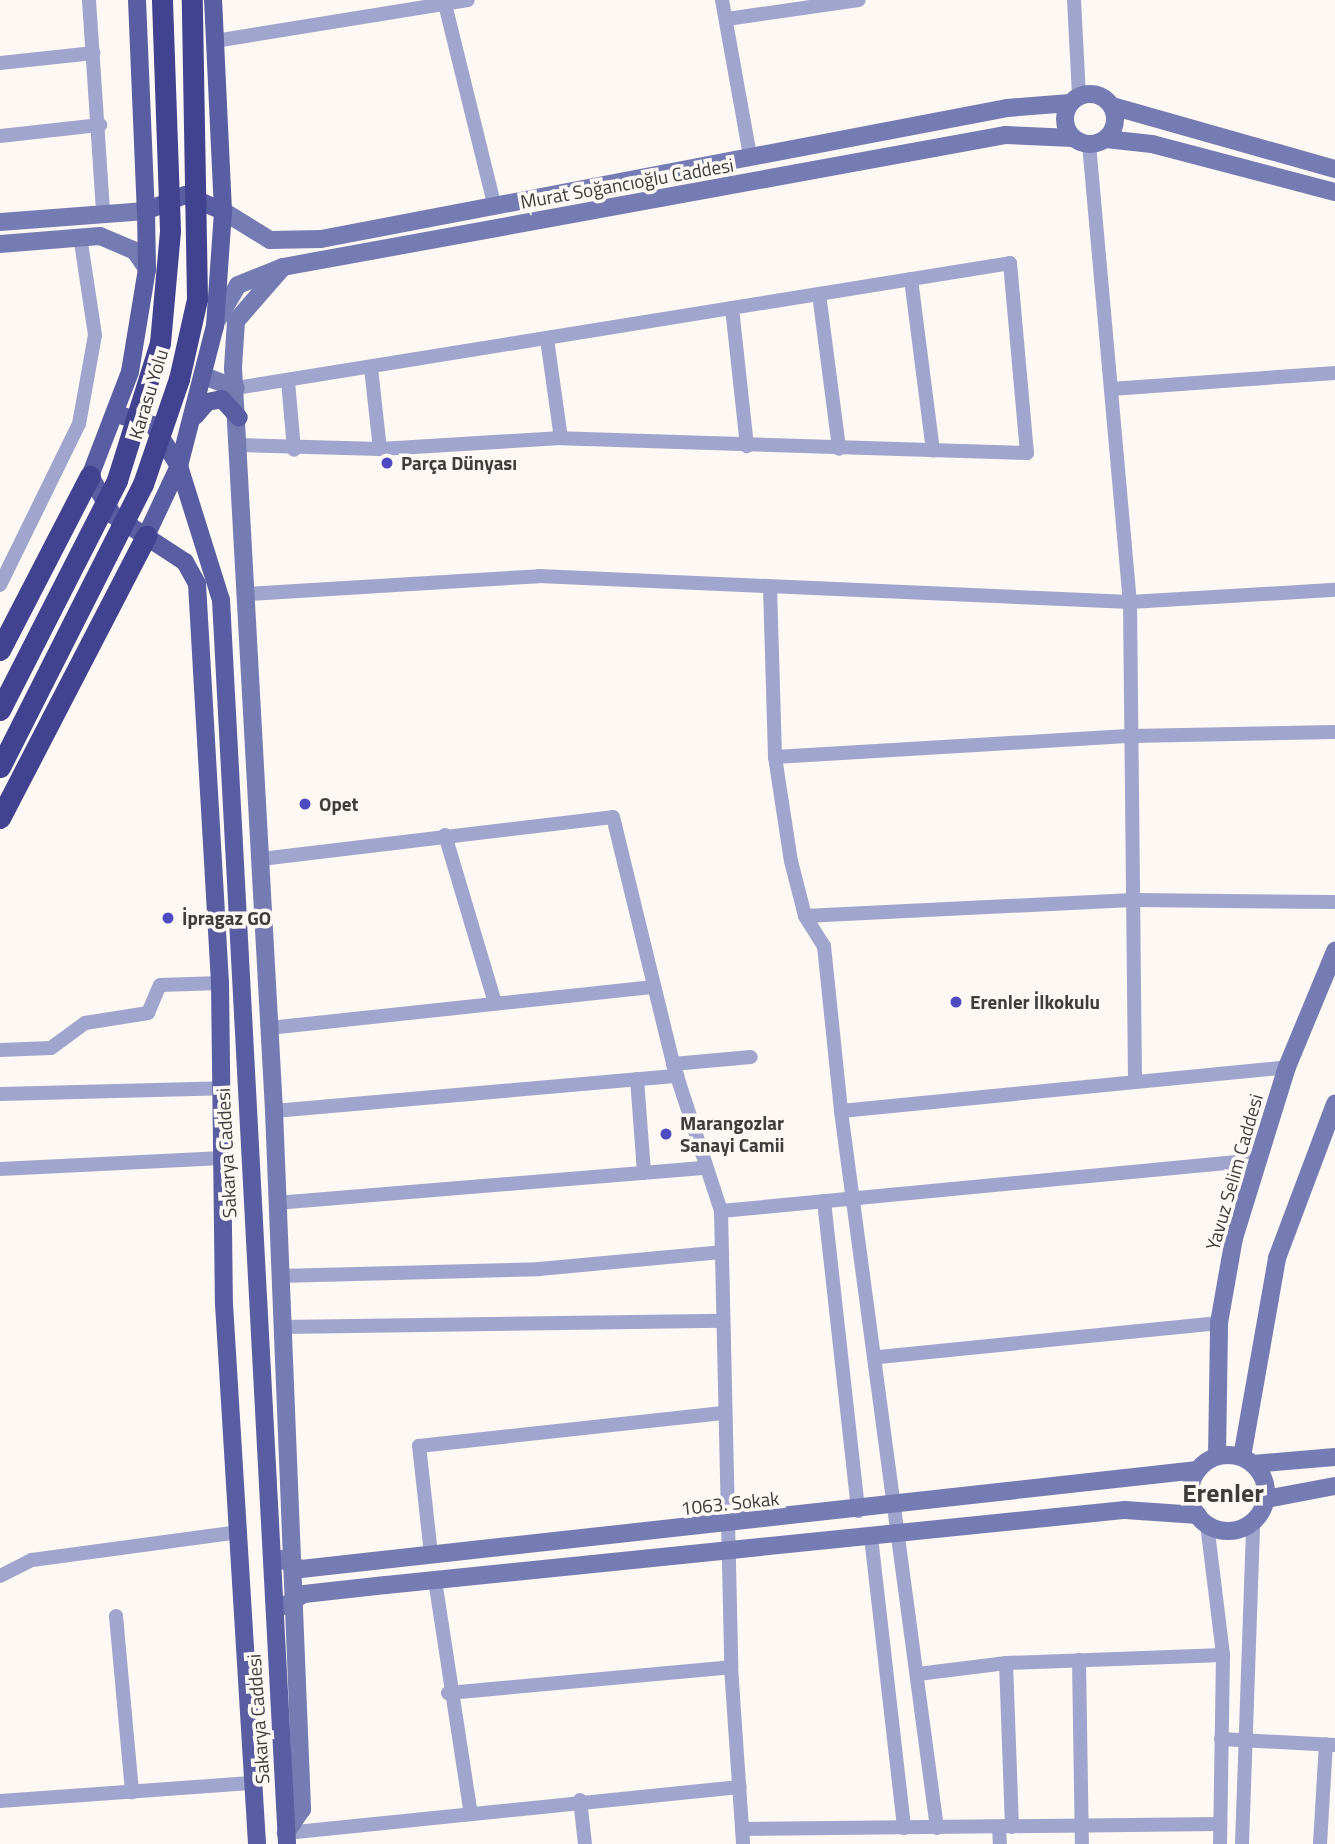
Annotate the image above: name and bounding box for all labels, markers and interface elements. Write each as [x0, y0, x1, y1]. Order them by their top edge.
street label: Murat Soğancıoğlu Caddesi [519, 153, 735, 213]
street label: Karasu Yolu [124, 346, 172, 442]
place label: Parça Dünyası [401, 452, 517, 474]
marker: Parça Dünyası [379, 455, 395, 471]
place label: Opet [319, 793, 358, 815]
marker: Opet [297, 796, 313, 812]
place label: İpragaz GO [182, 907, 271, 929]
marker: İpragaz GO [160, 910, 176, 926]
place label: Erenler İlkokulu [970, 991, 1100, 1013]
marker: Erenler İlkokulu [948, 994, 964, 1010]
street label: Sakarya Caddesi [211, 1087, 241, 1219]
street label: Yavuz Selim Caddesi [1201, 1091, 1267, 1253]
place label: Marangozlar Sanayi Camii [680, 1112, 784, 1156]
marker: Marangozlar Sanayi Camii [658, 1126, 674, 1142]
district label: Erenler [1182, 1477, 1264, 1509]
street label: 1063. Sokak [680, 1486, 780, 1520]
street label: Sakarya Caddesi [242, 1653, 274, 1785]

